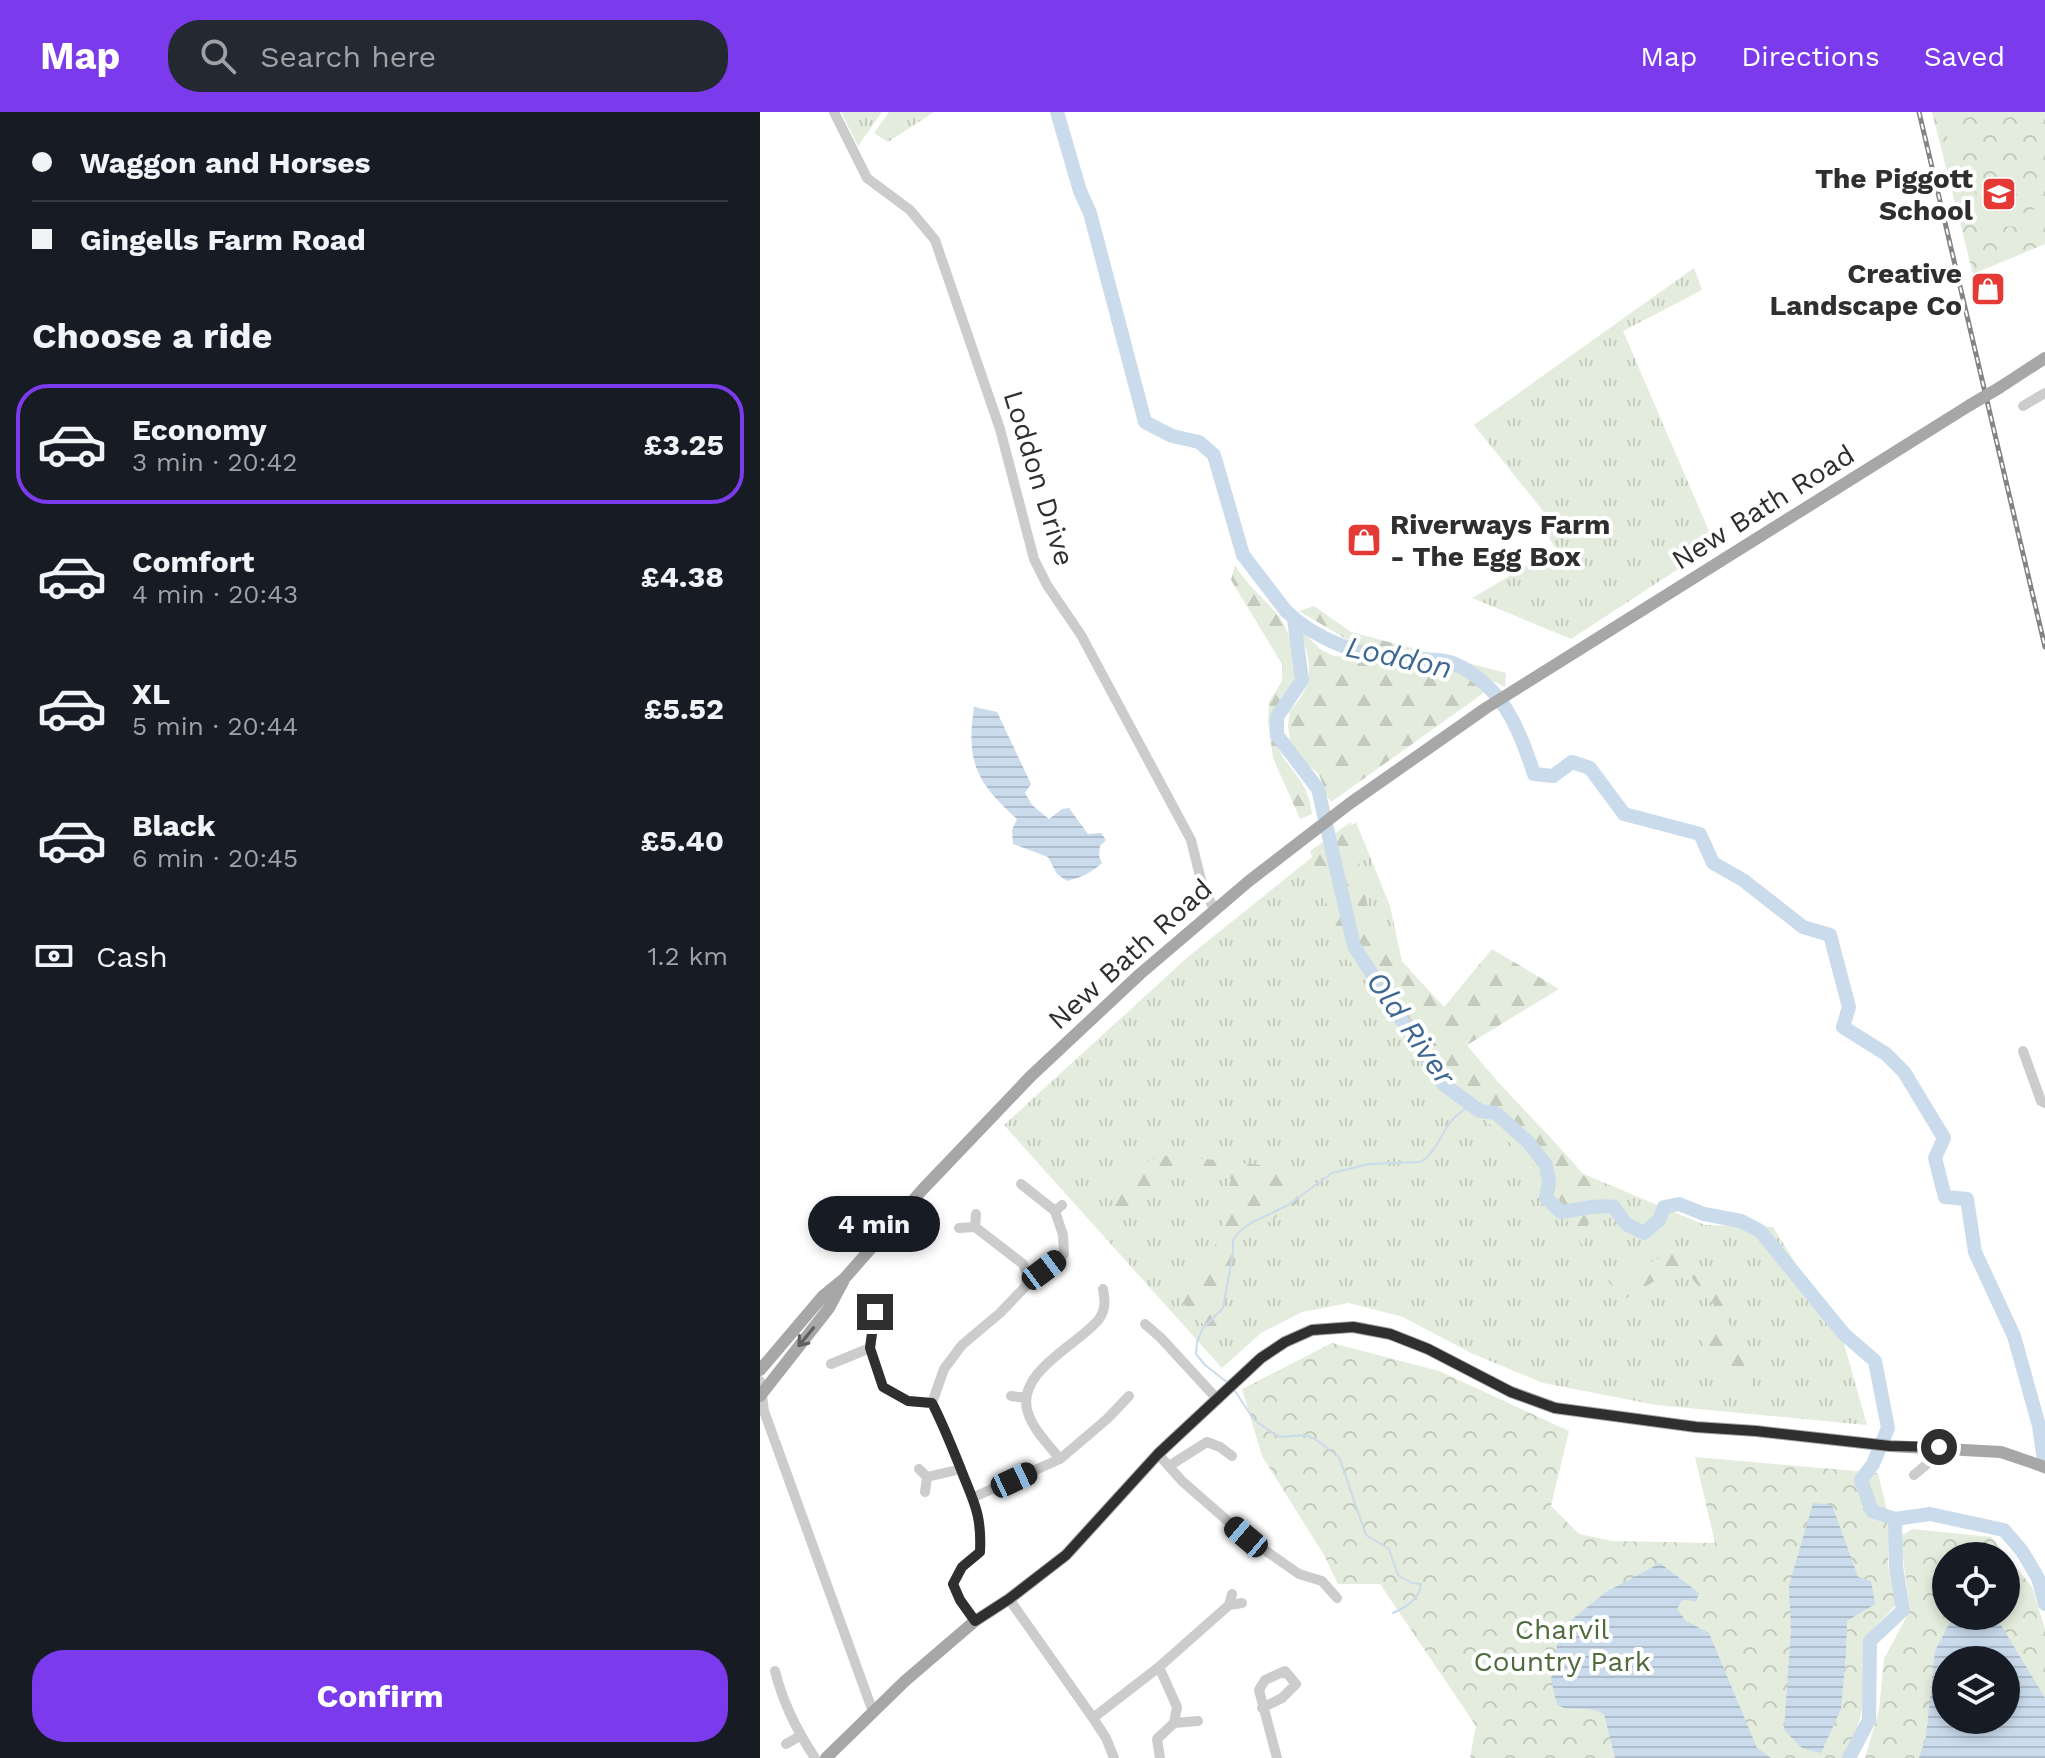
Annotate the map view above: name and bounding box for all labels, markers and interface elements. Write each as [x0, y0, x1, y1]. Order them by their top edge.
search box [168, 20, 728, 92]
text: Map [40, 34, 120, 78]
icon: search [196, 34, 240, 78]
text: Search here [260, 39, 436, 74]
text: Map [1640, 40, 1697, 73]
text: Directions [1741, 40, 1880, 73]
text: Saved [1924, 40, 2005, 73]
text: Waggon and Horses [80, 145, 371, 180]
place label: The Piggott School [1815, 162, 1974, 227]
school or university icon: The Piggott School [1980, 175, 2018, 213]
text: Gingells Farm Road [80, 222, 366, 257]
place label: Creative Landscape Co [1769, 257, 1962, 322]
shop icon: Creative Landscape Co [1969, 270, 2007, 308]
text: Choose a ride [32, 315, 272, 357]
street label: Loddon Drive [997, 386, 1081, 570]
icon: car [36, 408, 108, 480]
text: Economy [132, 412, 267, 447]
text: £3.25 [644, 427, 724, 462]
street label: New Bath Road [1666, 438, 1860, 576]
text: 3 min · 20:42 [132, 447, 298, 477]
place label: Riverways Farm - The Egg Box [1390, 508, 1610, 573]
shop icon: Riverways Farm - The Egg Box [1345, 521, 1383, 559]
icon: car [36, 540, 108, 612]
text: Comfort [132, 544, 254, 579]
text: £4.38 [641, 559, 724, 594]
text: 4 min · 20:43 [132, 579, 298, 609]
water label: Loddon [1343, 629, 1455, 685]
icon: car [36, 672, 108, 744]
text: XL [132, 676, 170, 711]
text: £5.52 [644, 691, 724, 726]
text: 5 min · 20:44 [132, 711, 298, 741]
icon: car [36, 804, 108, 876]
text: Black [132, 808, 216, 843]
text: £5.40 [641, 823, 724, 858]
text: 6 min · 20:45 [132, 843, 298, 873]
street label: New Bath Road [1041, 872, 1219, 1036]
icon: cash [32, 934, 76, 978]
text: Cash [96, 939, 168, 974]
text: 1.2 km [647, 941, 728, 971]
water label: Old River [1359, 965, 1464, 1093]
callout: 4 min [809, 1196, 941, 1252]
text: 4 min [838, 1209, 910, 1239]
car [1018, 1246, 1070, 1294]
route end [857, 1294, 893, 1330]
one-way arrow [797, 1326, 815, 1347]
route start [1921, 1429, 1957, 1465]
car [987, 1459, 1041, 1501]
car [1220, 1512, 1272, 1562]
map controls [1932, 1542, 2020, 1734]
button: locate [1932, 1542, 2020, 1630]
park label: Charvil Country Park [1473, 1613, 1651, 1678]
button: layers [1932, 1646, 2020, 1734]
button: Confirm [32, 1650, 728, 1742]

